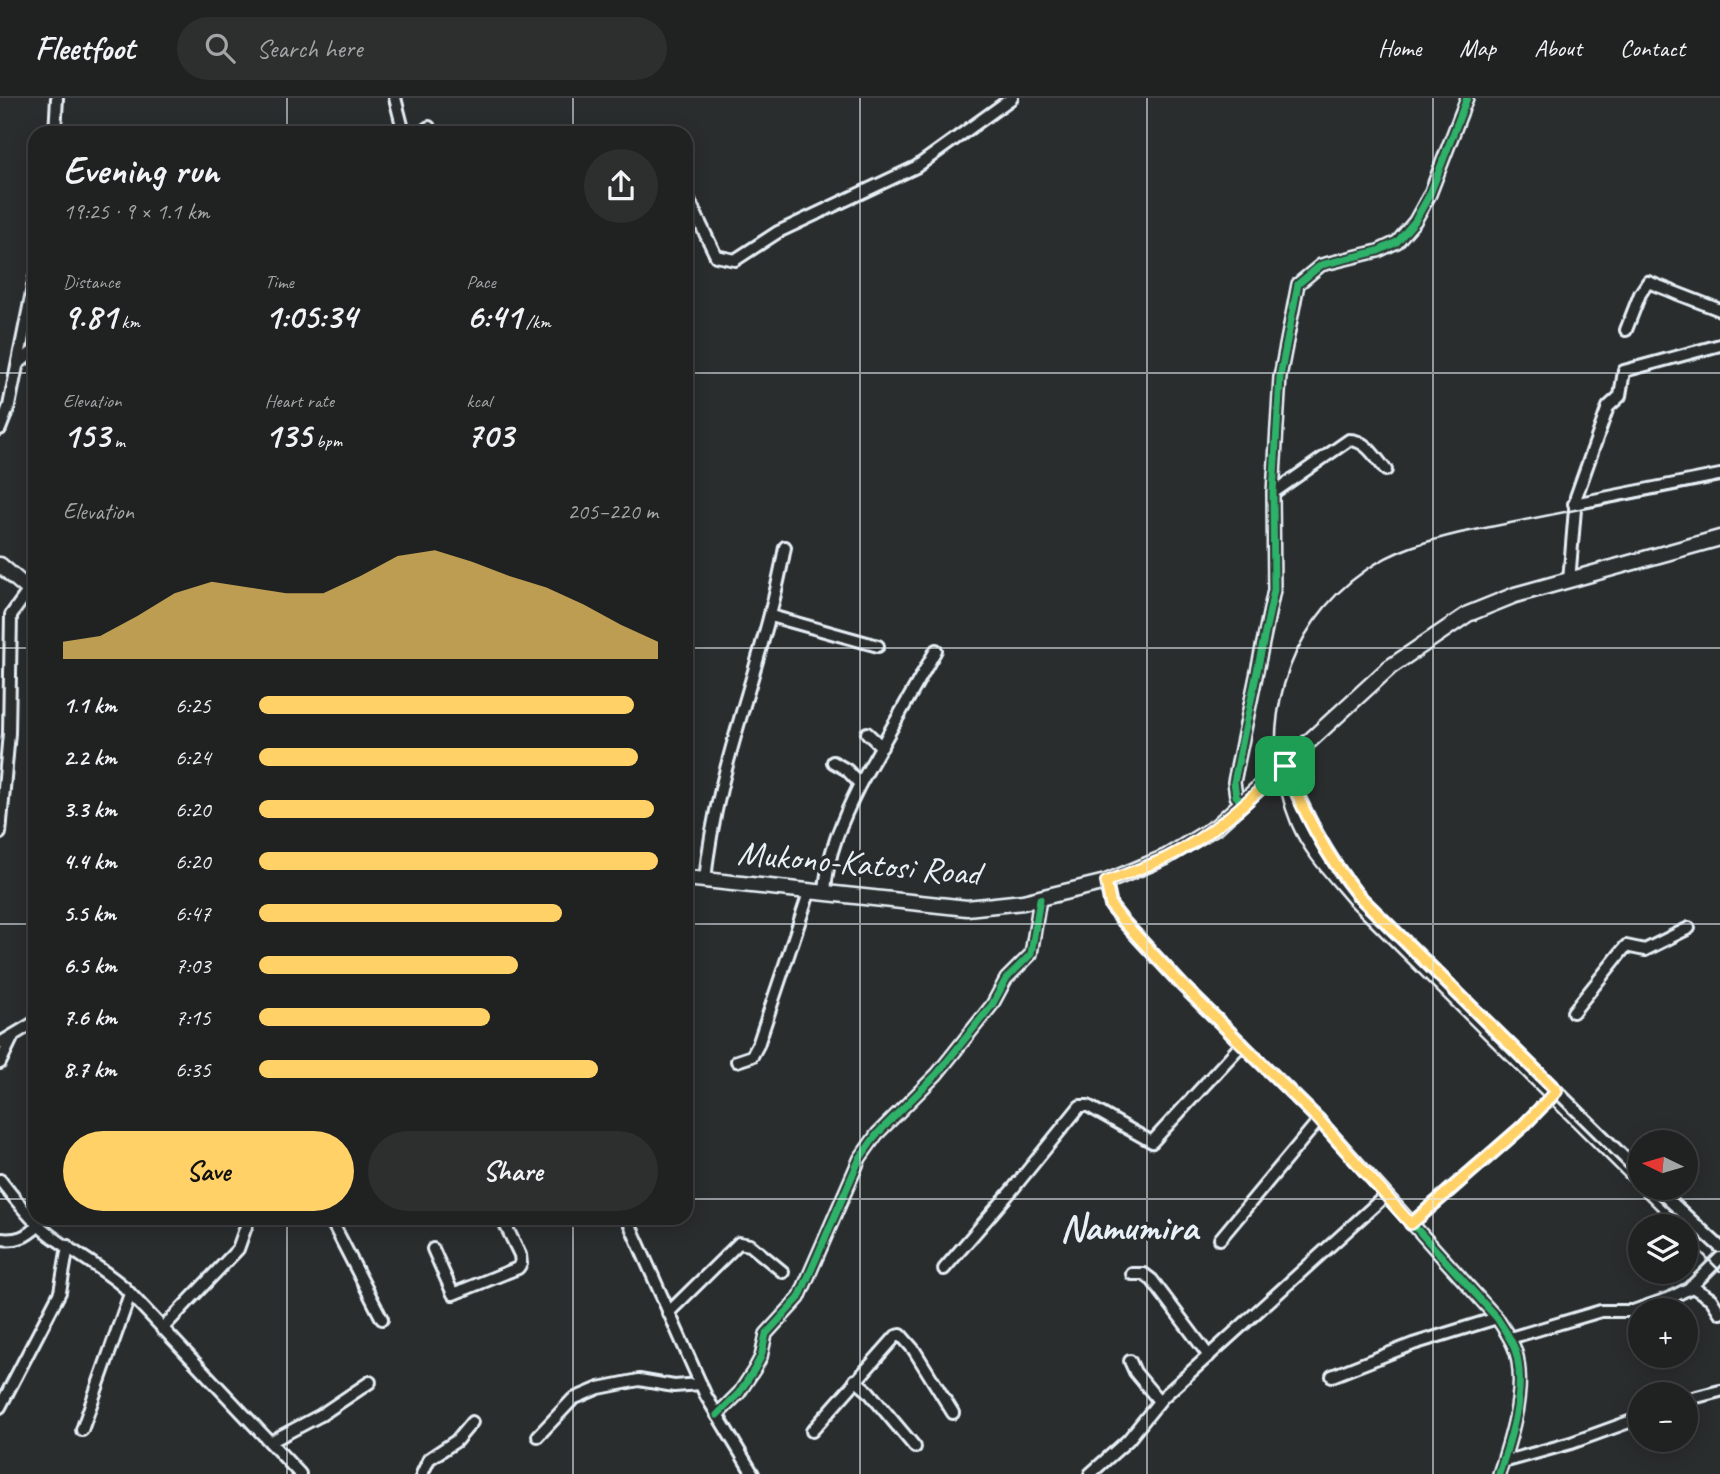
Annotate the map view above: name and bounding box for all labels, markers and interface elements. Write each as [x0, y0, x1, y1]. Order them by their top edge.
search box [177, 17, 667, 80]
text: Fleetfoot [35, 27, 135, 69]
icon: search [201, 29, 239, 67]
text: Search here [257, 32, 363, 65]
text: Home [1378, 33, 1421, 63]
text: Map [1459, 33, 1496, 63]
text: About [1534, 33, 1582, 63]
text: Contact [1620, 33, 1685, 63]
text: Evening run [63, 147, 219, 194]
button: share [584, 149, 658, 223]
text: 19:25 · 9 × 1.1 km [63, 197, 209, 226]
text: Distance [63, 270, 120, 294]
text: Time [265, 270, 294, 294]
text: Pace [466, 270, 496, 294]
text: 9.81 [63, 294, 117, 339]
text: 1:05:34 [265, 294, 357, 339]
text: 6:41 [466, 294, 521, 339]
text: km [117, 310, 140, 334]
text: /km [521, 310, 551, 334]
text: Elevation [63, 389, 121, 413]
text: Heart rate [265, 389, 334, 413]
text: kcal [466, 389, 491, 413]
text: 153 [63, 413, 110, 458]
text: 135 [265, 413, 311, 458]
text: 703 [466, 413, 513, 458]
text: m [110, 429, 125, 453]
text: bpm [311, 429, 342, 453]
text: Elevation [63, 497, 134, 526]
text: 205–220 m [567, 497, 658, 526]
text: 1.1 km [63, 691, 117, 720]
text: 6:25 [175, 691, 211, 720]
pin [1255, 736, 1315, 796]
text: 2.2 km [63, 743, 117, 772]
text: 6:24 [175, 743, 211, 772]
icon: arrive [1266, 747, 1304, 785]
text: 3.3 km [63, 795, 117, 824]
text: 6:20 [175, 795, 211, 824]
street label: Mukono-Katosi Road [736, 830, 988, 896]
text: 4.4 km [63, 847, 117, 876]
text: 6:20 [175, 847, 211, 876]
text: 5.5 km [63, 899, 116, 928]
text: 6:47 [175, 899, 211, 928]
text: 6.5 km [63, 951, 117, 980]
text: 7:03 [175, 951, 211, 980]
text: 7.6 km [63, 1003, 117, 1032]
text: 7:15 [175, 1003, 211, 1032]
text: 8.7 km [63, 1055, 116, 1084]
text: 6:35 [175, 1055, 211, 1084]
north arrow [1628, 1130, 1698, 1200]
map controls [1628, 1130, 1698, 1452]
button: Save [63, 1131, 354, 1211]
button: Share [368, 1131, 658, 1211]
district label: Namumira [1060, 1204, 1201, 1251]
button: layers [1628, 1214, 1698, 1284]
button: + [1628, 1298, 1698, 1368]
button: − [1628, 1382, 1698, 1452]

